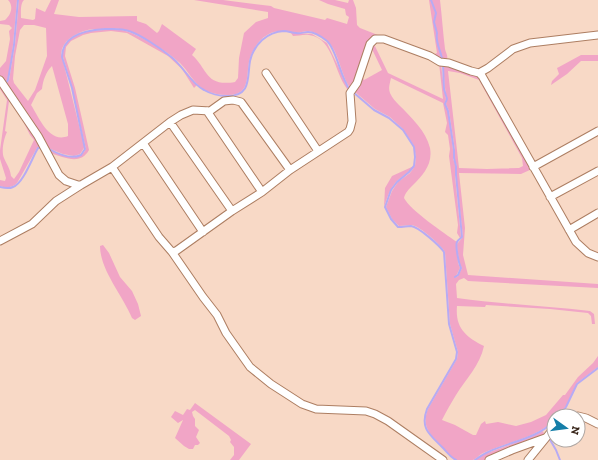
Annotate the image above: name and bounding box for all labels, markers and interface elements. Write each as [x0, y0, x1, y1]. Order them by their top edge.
north arrow [546, 408, 586, 448]
text: N [568, 425, 583, 437]

